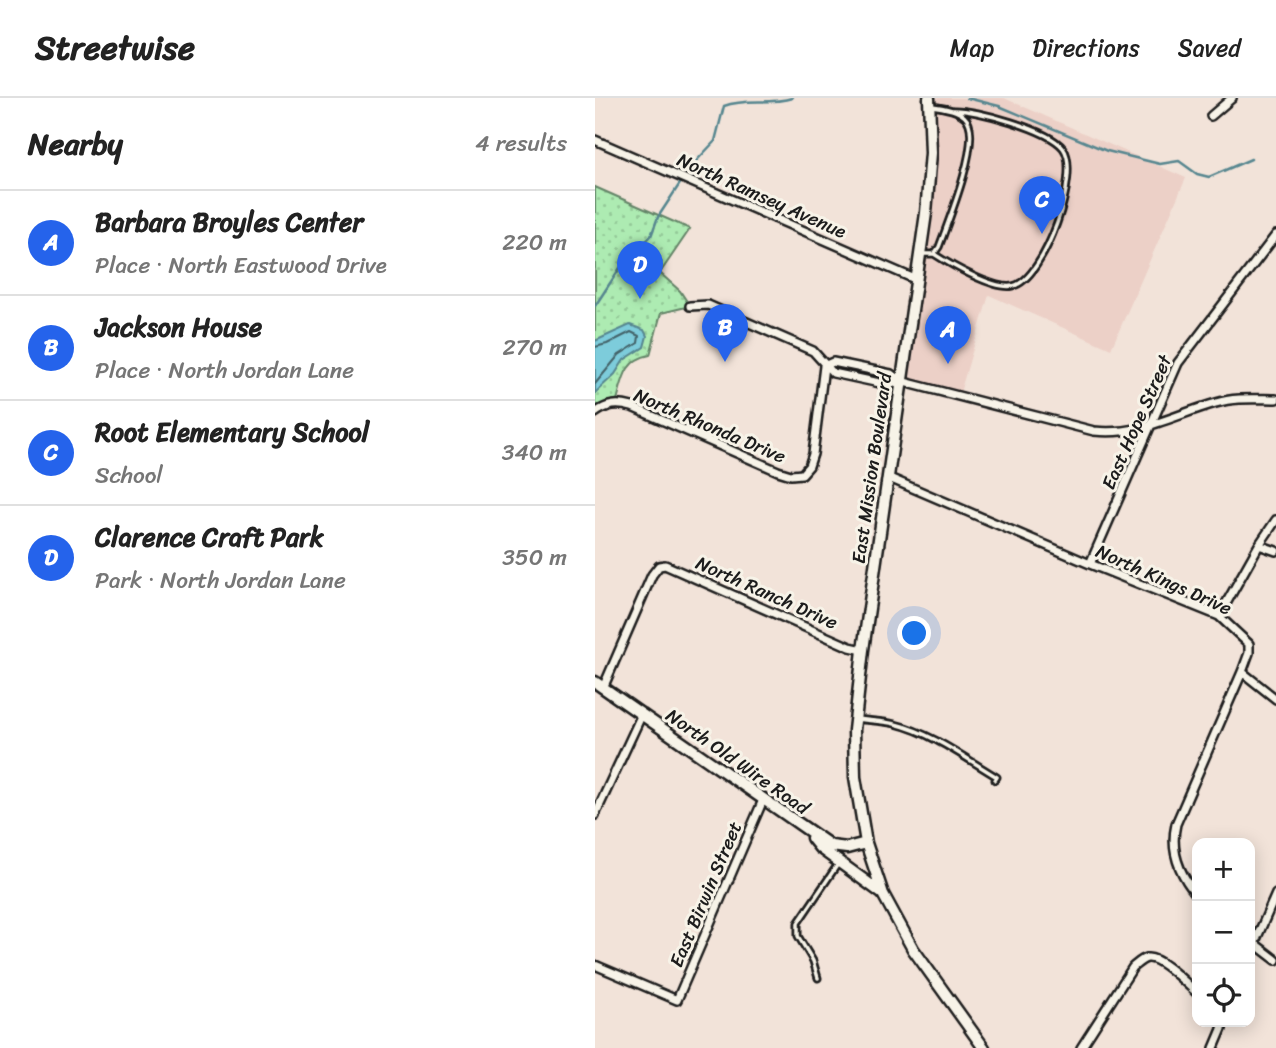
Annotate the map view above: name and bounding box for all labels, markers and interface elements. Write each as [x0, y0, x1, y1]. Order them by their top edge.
text: Streetwise [35, 19, 195, 77]
text: Map [950, 27, 994, 69]
text: Directions [1032, 27, 1140, 69]
text: Saved [1178, 27, 1241, 69]
text: Nearby [28, 117, 123, 171]
text: 4 results [475, 123, 567, 164]
street label: North Ramsey Avenue [672, 143, 852, 248]
pin: C [1019, 176, 1065, 234]
text: Barbara Broyles Center [95, 199, 363, 245]
text: A [43, 222, 59, 263]
text: 220 m [502, 222, 567, 263]
pin: D [617, 241, 663, 299]
text: Place · North Eastwood Drive [95, 245, 387, 286]
text: Jackson House [95, 304, 262, 350]
pin: B [702, 304, 748, 362]
pin: A [925, 306, 971, 364]
text: B [44, 327, 58, 368]
text: 270 m [502, 327, 567, 368]
street label: East Hope Street [1092, 348, 1181, 495]
text: Place · North Jordan Lane [95, 350, 354, 391]
street label: East Mission Boulevard [842, 368, 902, 566]
street label: North Rhonda Drive [628, 378, 791, 473]
text: Root Elementary School [95, 409, 369, 455]
text: C [44, 432, 58, 473]
text: 340 m [502, 432, 567, 473]
text: School [95, 455, 163, 496]
text: Clarence Craft Park [95, 514, 324, 560]
street label: North Kings Drive [1090, 535, 1237, 624]
text: D [44, 537, 58, 578]
text: 350 m [502, 537, 567, 578]
street label: North Ranch Drive [690, 546, 843, 639]
text: Park · North Jordan Lane [95, 560, 346, 601]
your location [897, 616, 931, 650]
street label: North Old Wire Road [659, 699, 818, 825]
street label: East Birwin Street [660, 816, 751, 972]
map controls [1192, 838, 1255, 1027]
button: + [1192, 838, 1255, 901]
button: − [1192, 901, 1255, 964]
button: locate [1192, 964, 1255, 1027]

